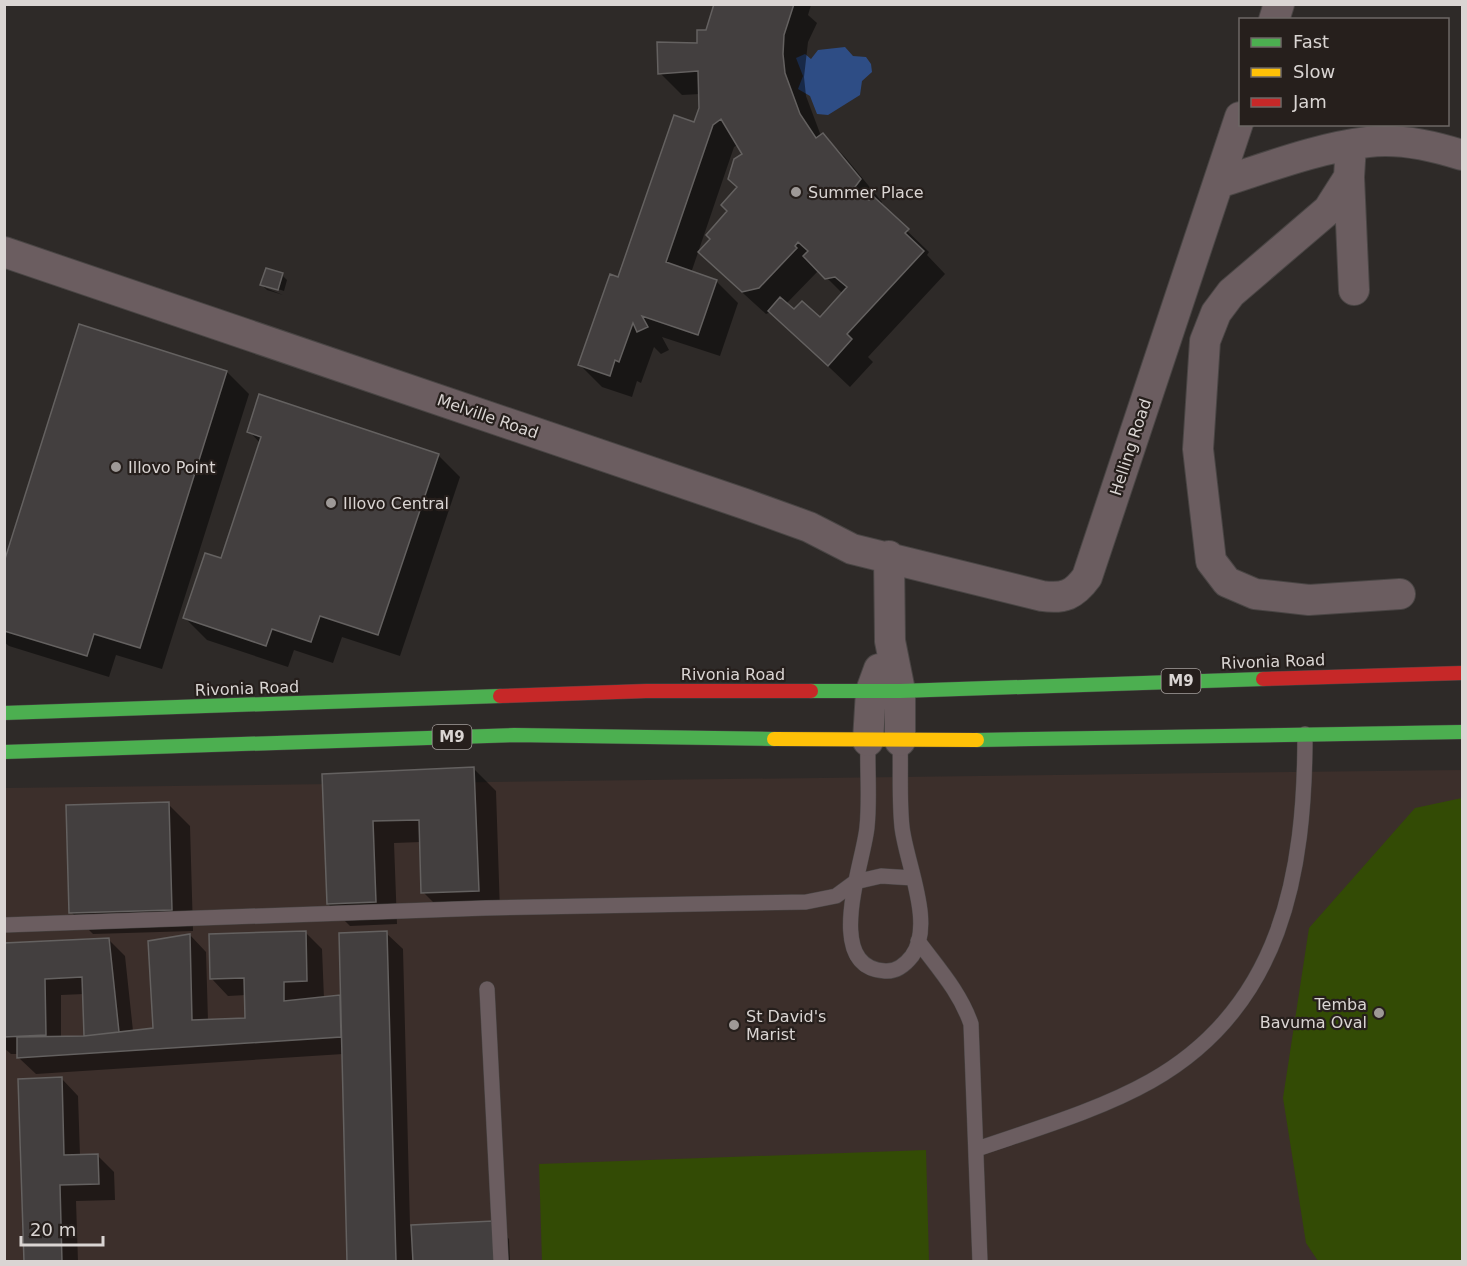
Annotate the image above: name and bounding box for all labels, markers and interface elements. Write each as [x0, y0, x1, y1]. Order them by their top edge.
legend [1239, 18, 1449, 126]
text: Fast [1293, 31, 1329, 52]
text: Slow [1293, 61, 1335, 82]
text: Jam [1292, 91, 1327, 112]
place label: Summer Place [808, 183, 924, 202]
marker: Summer Place [789, 185, 803, 199]
street label: Melville Road [435, 390, 541, 443]
street label: Helling Road [1106, 396, 1155, 498]
place label: Illovo Point [128, 458, 215, 477]
marker: Illovo Point [109, 460, 123, 474]
place label: Illovo Central [343, 494, 449, 513]
marker: Illovo Central [324, 496, 338, 510]
street label: Rivonia Road [1220, 650, 1326, 673]
street label: Rivonia Road [681, 665, 785, 684]
road number: M9 [1162, 669, 1200, 693]
street label: Rivonia Road [194, 677, 300, 700]
road number: M9 [432, 725, 472, 749]
place label: Temba Bavuma Oval [1260, 995, 1367, 1032]
marker: Temba Bavuma Oval [1372, 1006, 1386, 1020]
place label: St David's Marist [746, 1007, 826, 1044]
marker: St David's Marist [727, 1018, 741, 1032]
scale bar [21, 1209, 104, 1247]
text: 20 m [30, 1219, 76, 1240]

